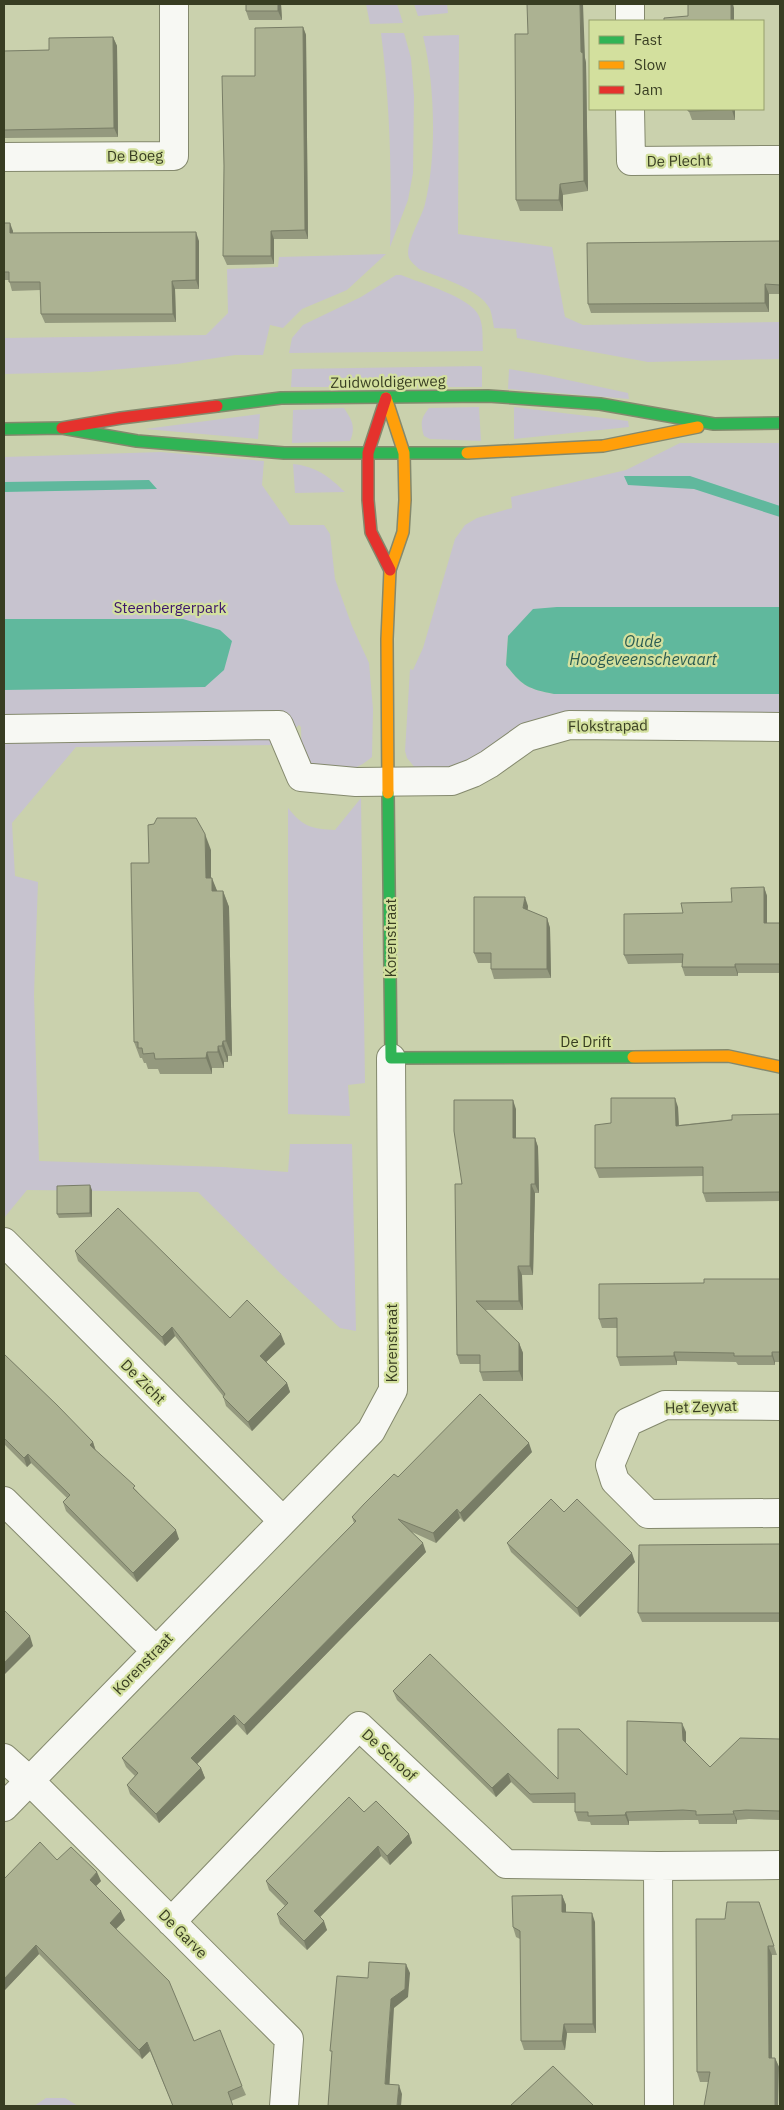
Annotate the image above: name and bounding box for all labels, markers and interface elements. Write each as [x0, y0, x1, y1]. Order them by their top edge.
legend [589, 20, 764, 110]
text: Fast [634, 30, 662, 49]
text: Slow [634, 55, 667, 74]
text: Jam [634, 80, 663, 99]
street label: De Boeg [107, 146, 163, 165]
street label: De Plecht [647, 150, 711, 171]
street label: Zuidwoldigerweg [330, 371, 446, 392]
park label: Steenbergerpark [114, 598, 226, 617]
water label: Oude Hoogeveenschevaart [569, 631, 718, 669]
street label: Flokstrapad [568, 715, 648, 736]
street label: Korenstraat [381, 899, 400, 977]
street label: De Drift [560, 1032, 612, 1051]
street label: Korenstraat [382, 1304, 401, 1382]
street label: De Zicht [117, 1355, 170, 1408]
street label: Het Zeyvat [664, 1396, 738, 1417]
street label: Korenstraat [108, 1629, 177, 1699]
street label: De Schoof [358, 1724, 421, 1785]
street label: De Garve [155, 1905, 212, 1962]

